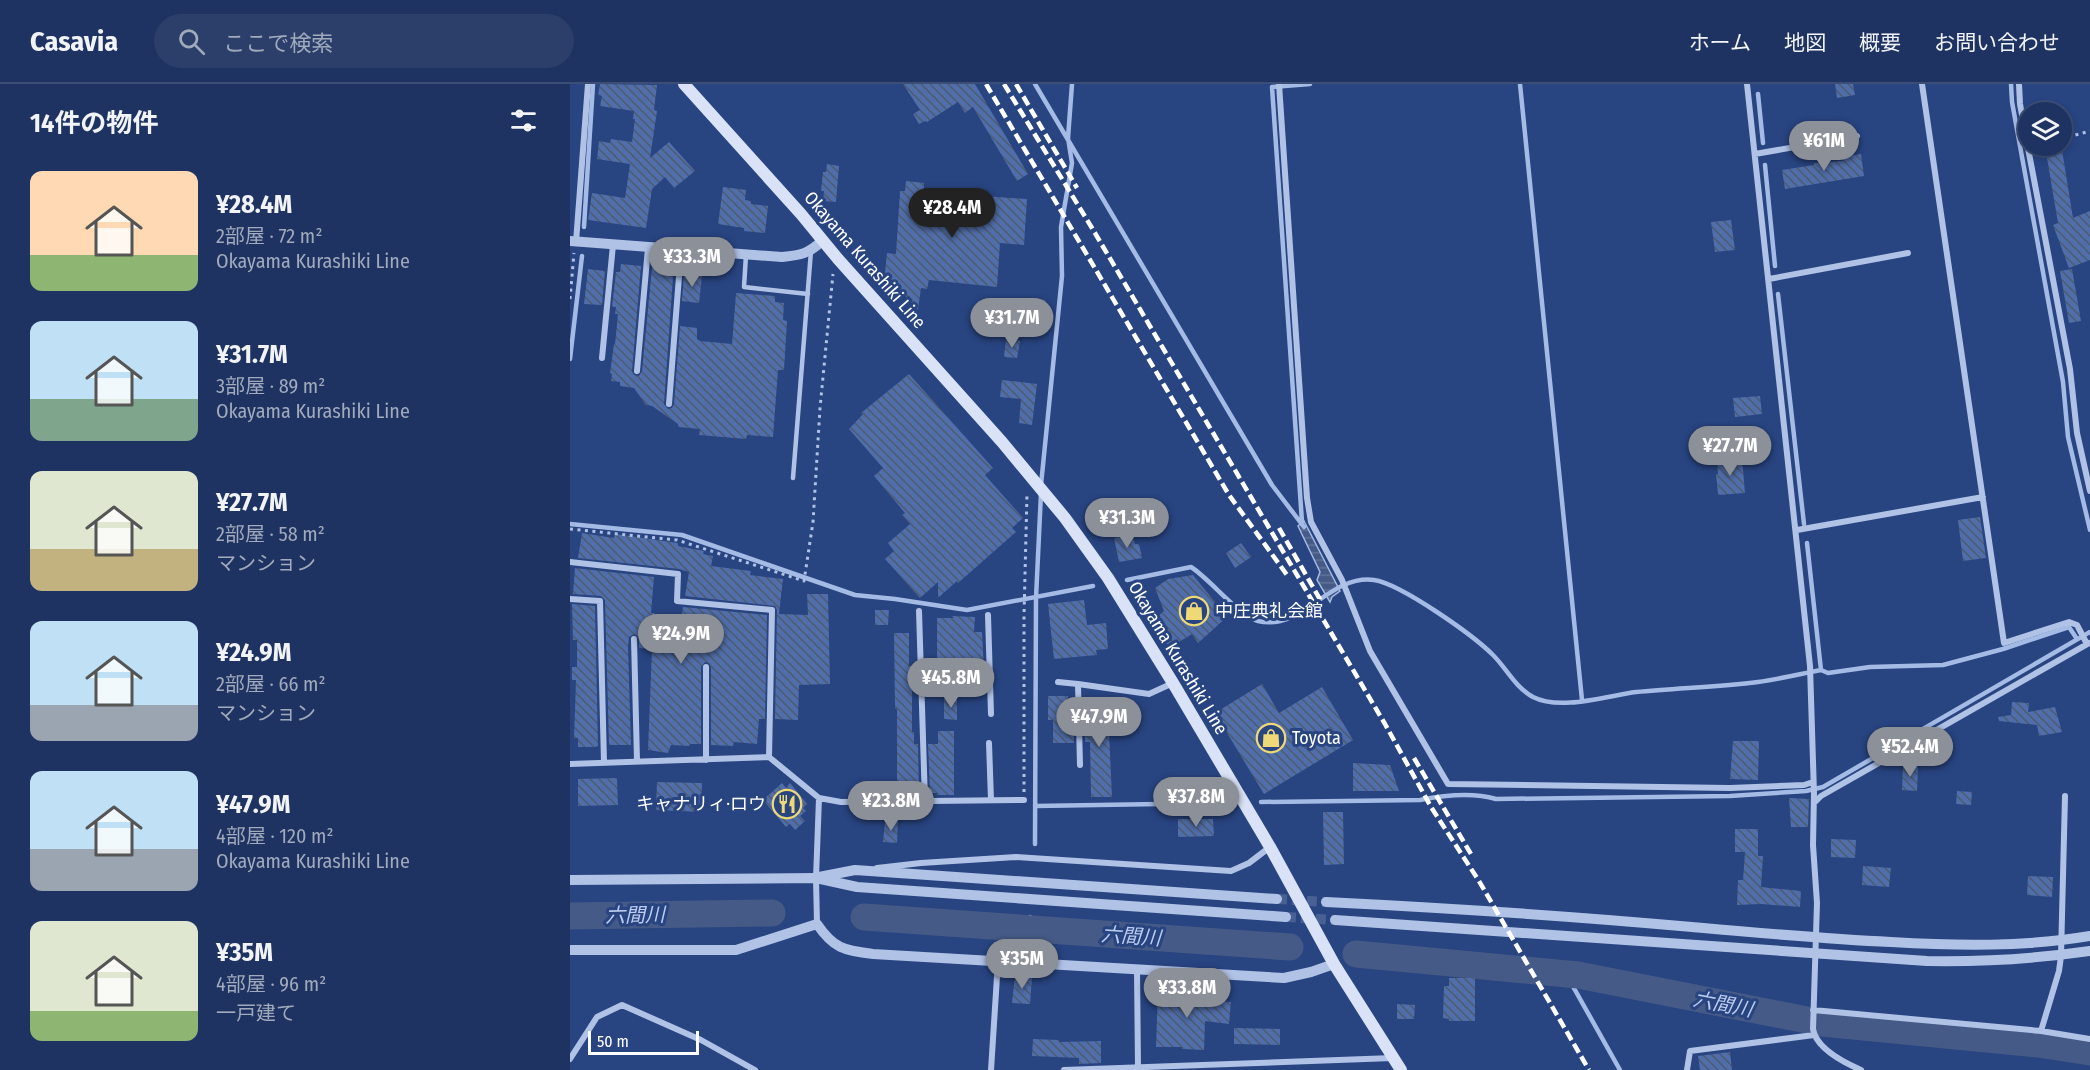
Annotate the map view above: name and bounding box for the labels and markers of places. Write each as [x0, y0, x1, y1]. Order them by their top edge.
pin: ¥61M [1788, 121, 1860, 172]
pin: ¥28.4M [903, 188, 1001, 239]
pin: ¥33.3M [643, 237, 741, 288]
pin: ¥31.7M [963, 298, 1061, 349]
pin: ¥27.7M [1681, 426, 1779, 477]
pin: ¥31.3M [1078, 498, 1176, 549]
shop icon: 中庄典礼会館 [1178, 595, 1210, 627]
place label: 中庄典礼会館 [1215, 600, 1323, 622]
pin: ¥24.9M [632, 614, 730, 665]
pin: ¥45.8M [902, 658, 1000, 709]
pin: ¥47.9M [1050, 697, 1148, 748]
shop icon: Toyota [1255, 722, 1287, 754]
place label: Toyota [1292, 727, 1341, 749]
pin: ¥52.4M [1861, 727, 1959, 778]
pin: ¥37.8M [1147, 777, 1245, 828]
pin: ¥23.8M [842, 781, 940, 832]
restaurant icon: キャナリィ·ロウ [771, 788, 803, 820]
place label: キャナリィ·ロウ [636, 793, 766, 815]
pin: ¥35M [986, 939, 1058, 990]
pin: ¥33.8M [1138, 968, 1236, 1019]

